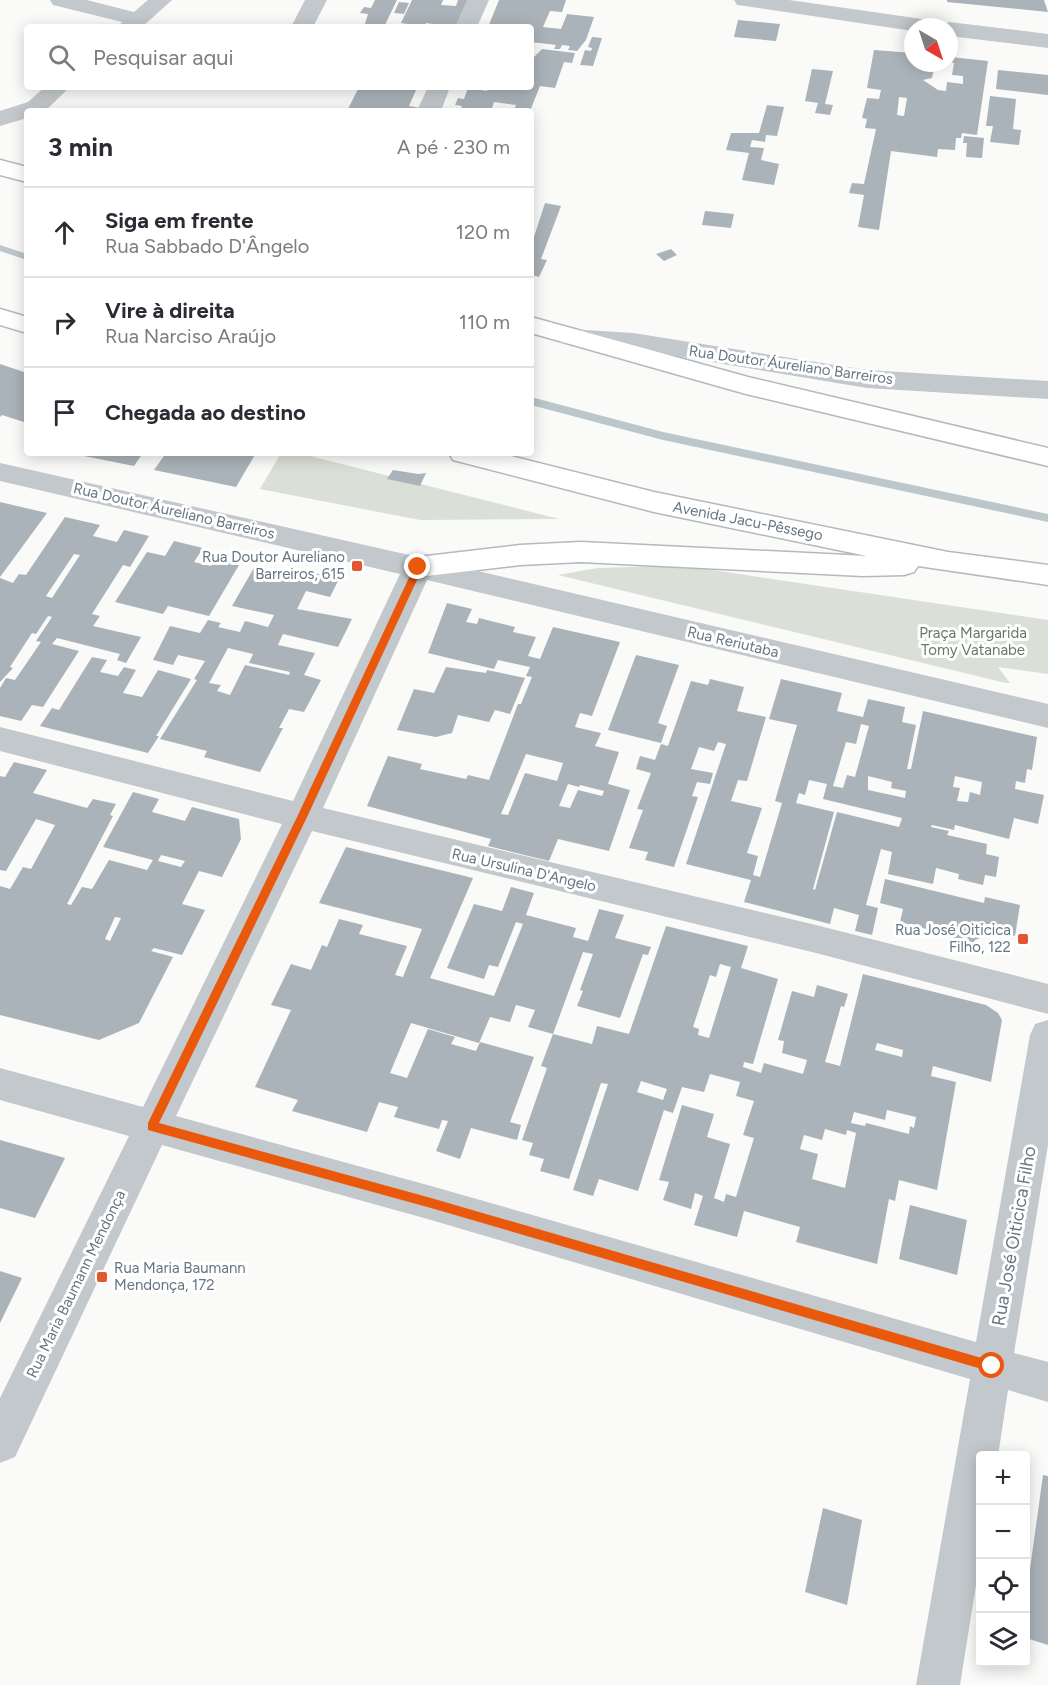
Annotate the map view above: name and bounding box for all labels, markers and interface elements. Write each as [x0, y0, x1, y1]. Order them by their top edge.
north arrow [904, 18, 958, 72]
search box [24, 24, 534, 90]
icon: search [45, 41, 78, 74]
text: Pesquisar aqui [93, 44, 234, 71]
text: 3 min [48, 131, 113, 163]
text: A pé · 230 m [397, 135, 510, 159]
text: Siga em frente [105, 207, 253, 234]
icon: ahead [48, 216, 81, 249]
text: 120 m [456, 220, 510, 244]
text: Rua Sabbado D'Ângelo [105, 234, 309, 258]
text: Vire à direita [105, 297, 235, 324]
icon: right [48, 306, 81, 339]
text: 110 m [459, 310, 510, 334]
text: Rua Narciso Araújo [105, 324, 276, 348]
street label: Rua Doutor Áureliano Barreiros [688, 342, 894, 388]
icon: arrive [48, 396, 81, 429]
text: Chegada ao destino [105, 399, 306, 426]
street label: Rua Doutor Áureliano Barreiros [72, 479, 276, 543]
street label: Avenida Jacu-Pêssego [672, 498, 825, 544]
place label: Rua Doutor Aureliano Barreiros, 615 [202, 548, 345, 583]
route end [404, 553, 430, 579]
marker: Rua Doutor Aureliano Barreiros, 615 [350, 559, 364, 573]
street label: Rua Reriutaba [685, 623, 781, 661]
park label: Praça Margarida Tomy Vatanabe [919, 624, 1027, 659]
street label: Rua Ursulina D'Angelo [450, 845, 598, 895]
place label: Rua José Oiticica Filho, 122 [895, 921, 1011, 956]
marker: Rua José Oiticica Filho, 122 [1016, 932, 1030, 946]
street label: Rua José Oiticica Filho [987, 1144, 1041, 1328]
street label: Rua Maria Baumann Mendonça [23, 1187, 129, 1381]
place label: Rua Maria Baumann Mendonça, 172 [114, 1259, 246, 1294]
marker: Rua Maria Baumann Mendonça, 172 [95, 1270, 109, 1284]
route start [978, 1352, 1004, 1378]
map controls [976, 1451, 1030, 1667]
button: + [976, 1451, 1030, 1505]
button: − [976, 1505, 1030, 1559]
button: locate [976, 1559, 1030, 1613]
button: layers [976, 1613, 1030, 1667]

